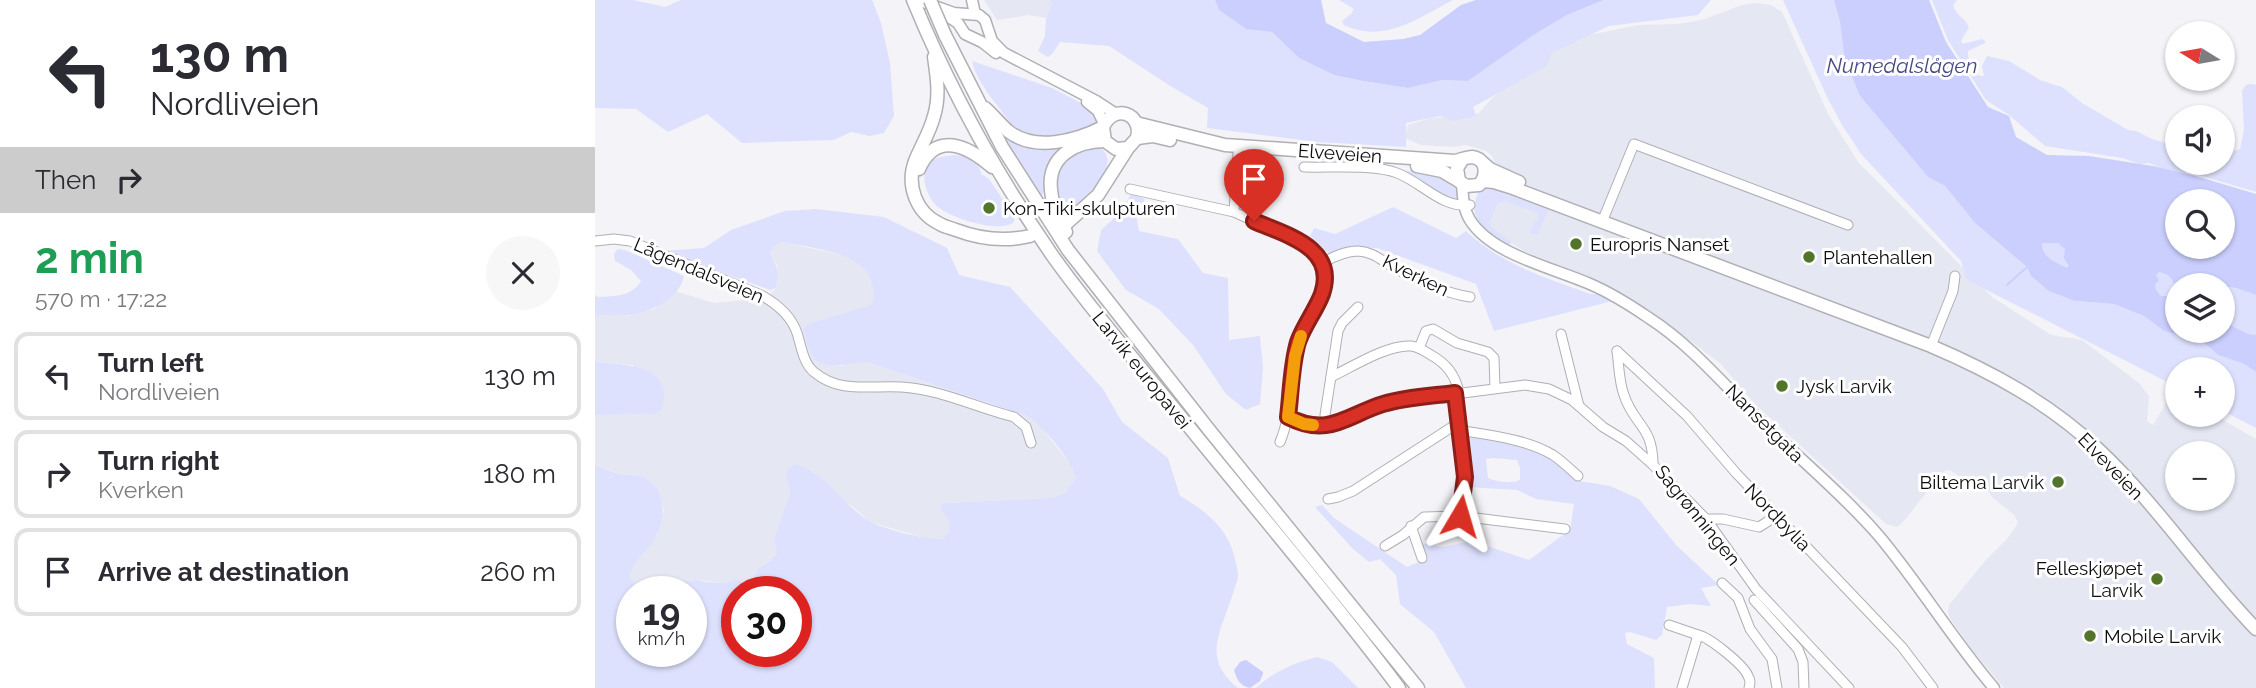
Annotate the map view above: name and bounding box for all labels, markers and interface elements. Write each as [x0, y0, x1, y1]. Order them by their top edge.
north arrow [2165, 21, 2235, 91]
map controls [2165, 21, 2235, 511]
text: 130 m [150, 26, 289, 83]
icon: left [35, 28, 126, 119]
water label: Numedalslågen [1826, 53, 1978, 78]
text: Nordliveien [150, 85, 320, 122]
button: sound [2165, 105, 2235, 175]
street label: Elveveien [1297, 139, 1383, 167]
pin [1224, 149, 1284, 221]
icon: arrive [1235, 160, 1273, 198]
icon: right [110, 161, 148, 199]
text: Then [35, 165, 96, 195]
button: search [2165, 189, 2235, 259]
place label: Kon-Tiki-skulpturen [1003, 197, 1175, 219]
marker: Kon-Tiki-skulpturen [981, 200, 997, 216]
street label: Lågendalsveien [631, 233, 767, 307]
place label: Europris Nanset [1590, 233, 1730, 255]
text: 2 min [35, 234, 144, 283]
button: close [486, 236, 560, 310]
marker: Europris Nanset [1568, 236, 1584, 252]
place label: Plantehallen [1823, 246, 1933, 268]
marker: Plantehallen [1801, 249, 1817, 265]
street label: Kverken [1379, 250, 1453, 300]
button: layers [2165, 273, 2235, 343]
text: 570 m · 17:22 [35, 285, 167, 312]
street label: Larvik europavei [1088, 307, 1196, 433]
text: Turn left [98, 348, 204, 378]
icon: left [39, 357, 77, 395]
button: + [2165, 357, 2235, 427]
text: 130 m [485, 361, 556, 391]
place label: Jysk Larvik [1796, 375, 1892, 397]
text: Nordliveien [98, 378, 220, 405]
marker: Jysk Larvik [1774, 378, 1790, 394]
street label: Nansetgata [1721, 379, 1809, 467]
street label: Elveveien [2074, 428, 2148, 504]
button: − [2165, 441, 2235, 511]
text: Turn right [98, 446, 219, 476]
icon: right [39, 455, 77, 493]
text: 180 m [483, 459, 556, 489]
street label: Sagrønningen [1651, 460, 1745, 570]
place label: Biltema Larvik [1920, 471, 2044, 493]
marker: Biltema Larvik [2050, 474, 2066, 490]
text: Kverken [98, 476, 184, 503]
position arrow [1423, 479, 1497, 553]
street label: Nordbylia [1740, 479, 1816, 555]
icon: arrive [39, 553, 77, 591]
text: Arrive at destination [98, 557, 349, 587]
text: 260 m [480, 557, 556, 587]
place label: Felleskjøpet Larvik [2036, 557, 2144, 601]
marker: Felleskjøpet Larvik [2149, 571, 2165, 587]
speed limit sign: 30 [721, 576, 812, 667]
text: 19 [643, 592, 680, 633]
place label: Mobile Larvik [2104, 625, 2221, 647]
text: km/h [638, 628, 685, 649]
marker: Mobile Larvik [2082, 628, 2098, 644]

